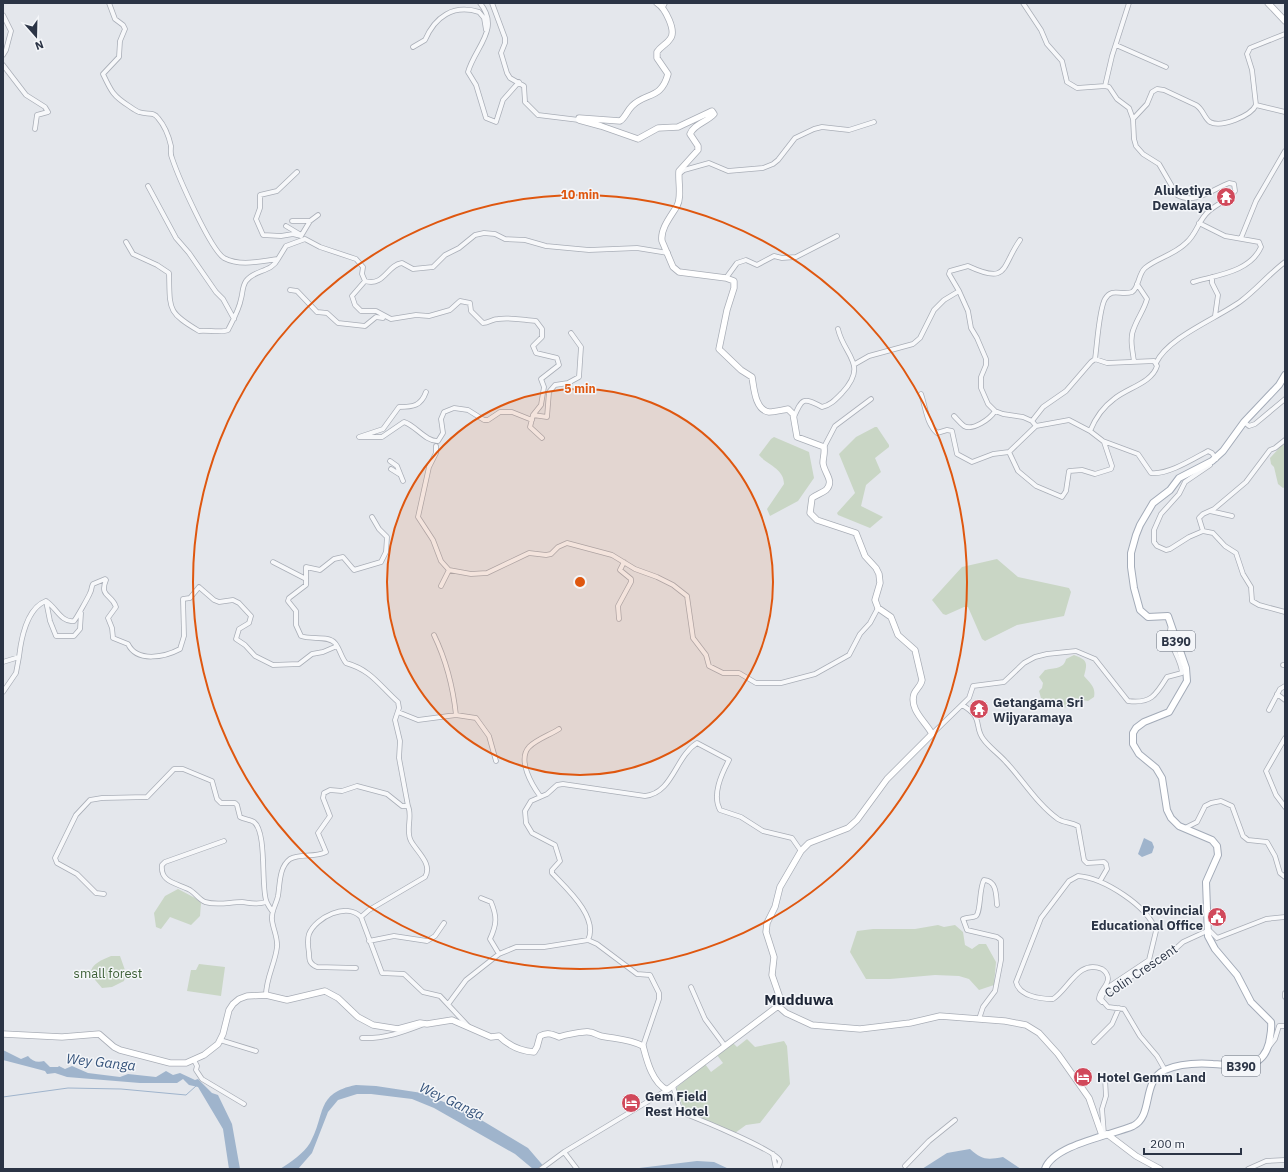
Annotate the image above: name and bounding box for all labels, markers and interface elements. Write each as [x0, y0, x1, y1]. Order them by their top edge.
north arrow [16, 16, 56, 56]
text: N [33, 37, 46, 53]
place label: Aluketiya Dewalaya [1152, 182, 1212, 214]
temple icon: Aluketiya Dewalaya [1215, 186, 1237, 208]
text: 10 min [561, 187, 599, 202]
text: 5 min [564, 381, 596, 396]
centre of rings [573, 575, 587, 589]
road number: B390 [1157, 631, 1195, 651]
place label: Getangama Sri Wijyaramaya [993, 694, 1084, 726]
temple icon: Getangama Sri Wijyaramaya [968, 698, 990, 720]
place label: Provincial Educational Office [1091, 902, 1203, 934]
public building icon: Provincial Educational Office [1206, 906, 1228, 928]
street label: Colin Crescent [1101, 940, 1181, 1002]
park label: small forest [74, 965, 142, 982]
district label: Mudduwa [764, 990, 834, 1009]
water label: Wey Ganga [65, 1049, 137, 1075]
road number: B390 [1222, 1056, 1260, 1076]
hotel icon: Hotel Gemm Land [1072, 1066, 1094, 1088]
place label: Hotel Gemm Land [1097, 1069, 1206, 1086]
water label: Wey Ganga [417, 1078, 487, 1124]
place label: Gem Field Rest Hotel [645, 1088, 708, 1120]
hotel icon: Gem Field Rest Hotel [620, 1092, 642, 1114]
scale bar [1144, 1130, 1241, 1156]
text: 200 m [1150, 1136, 1185, 1151]

